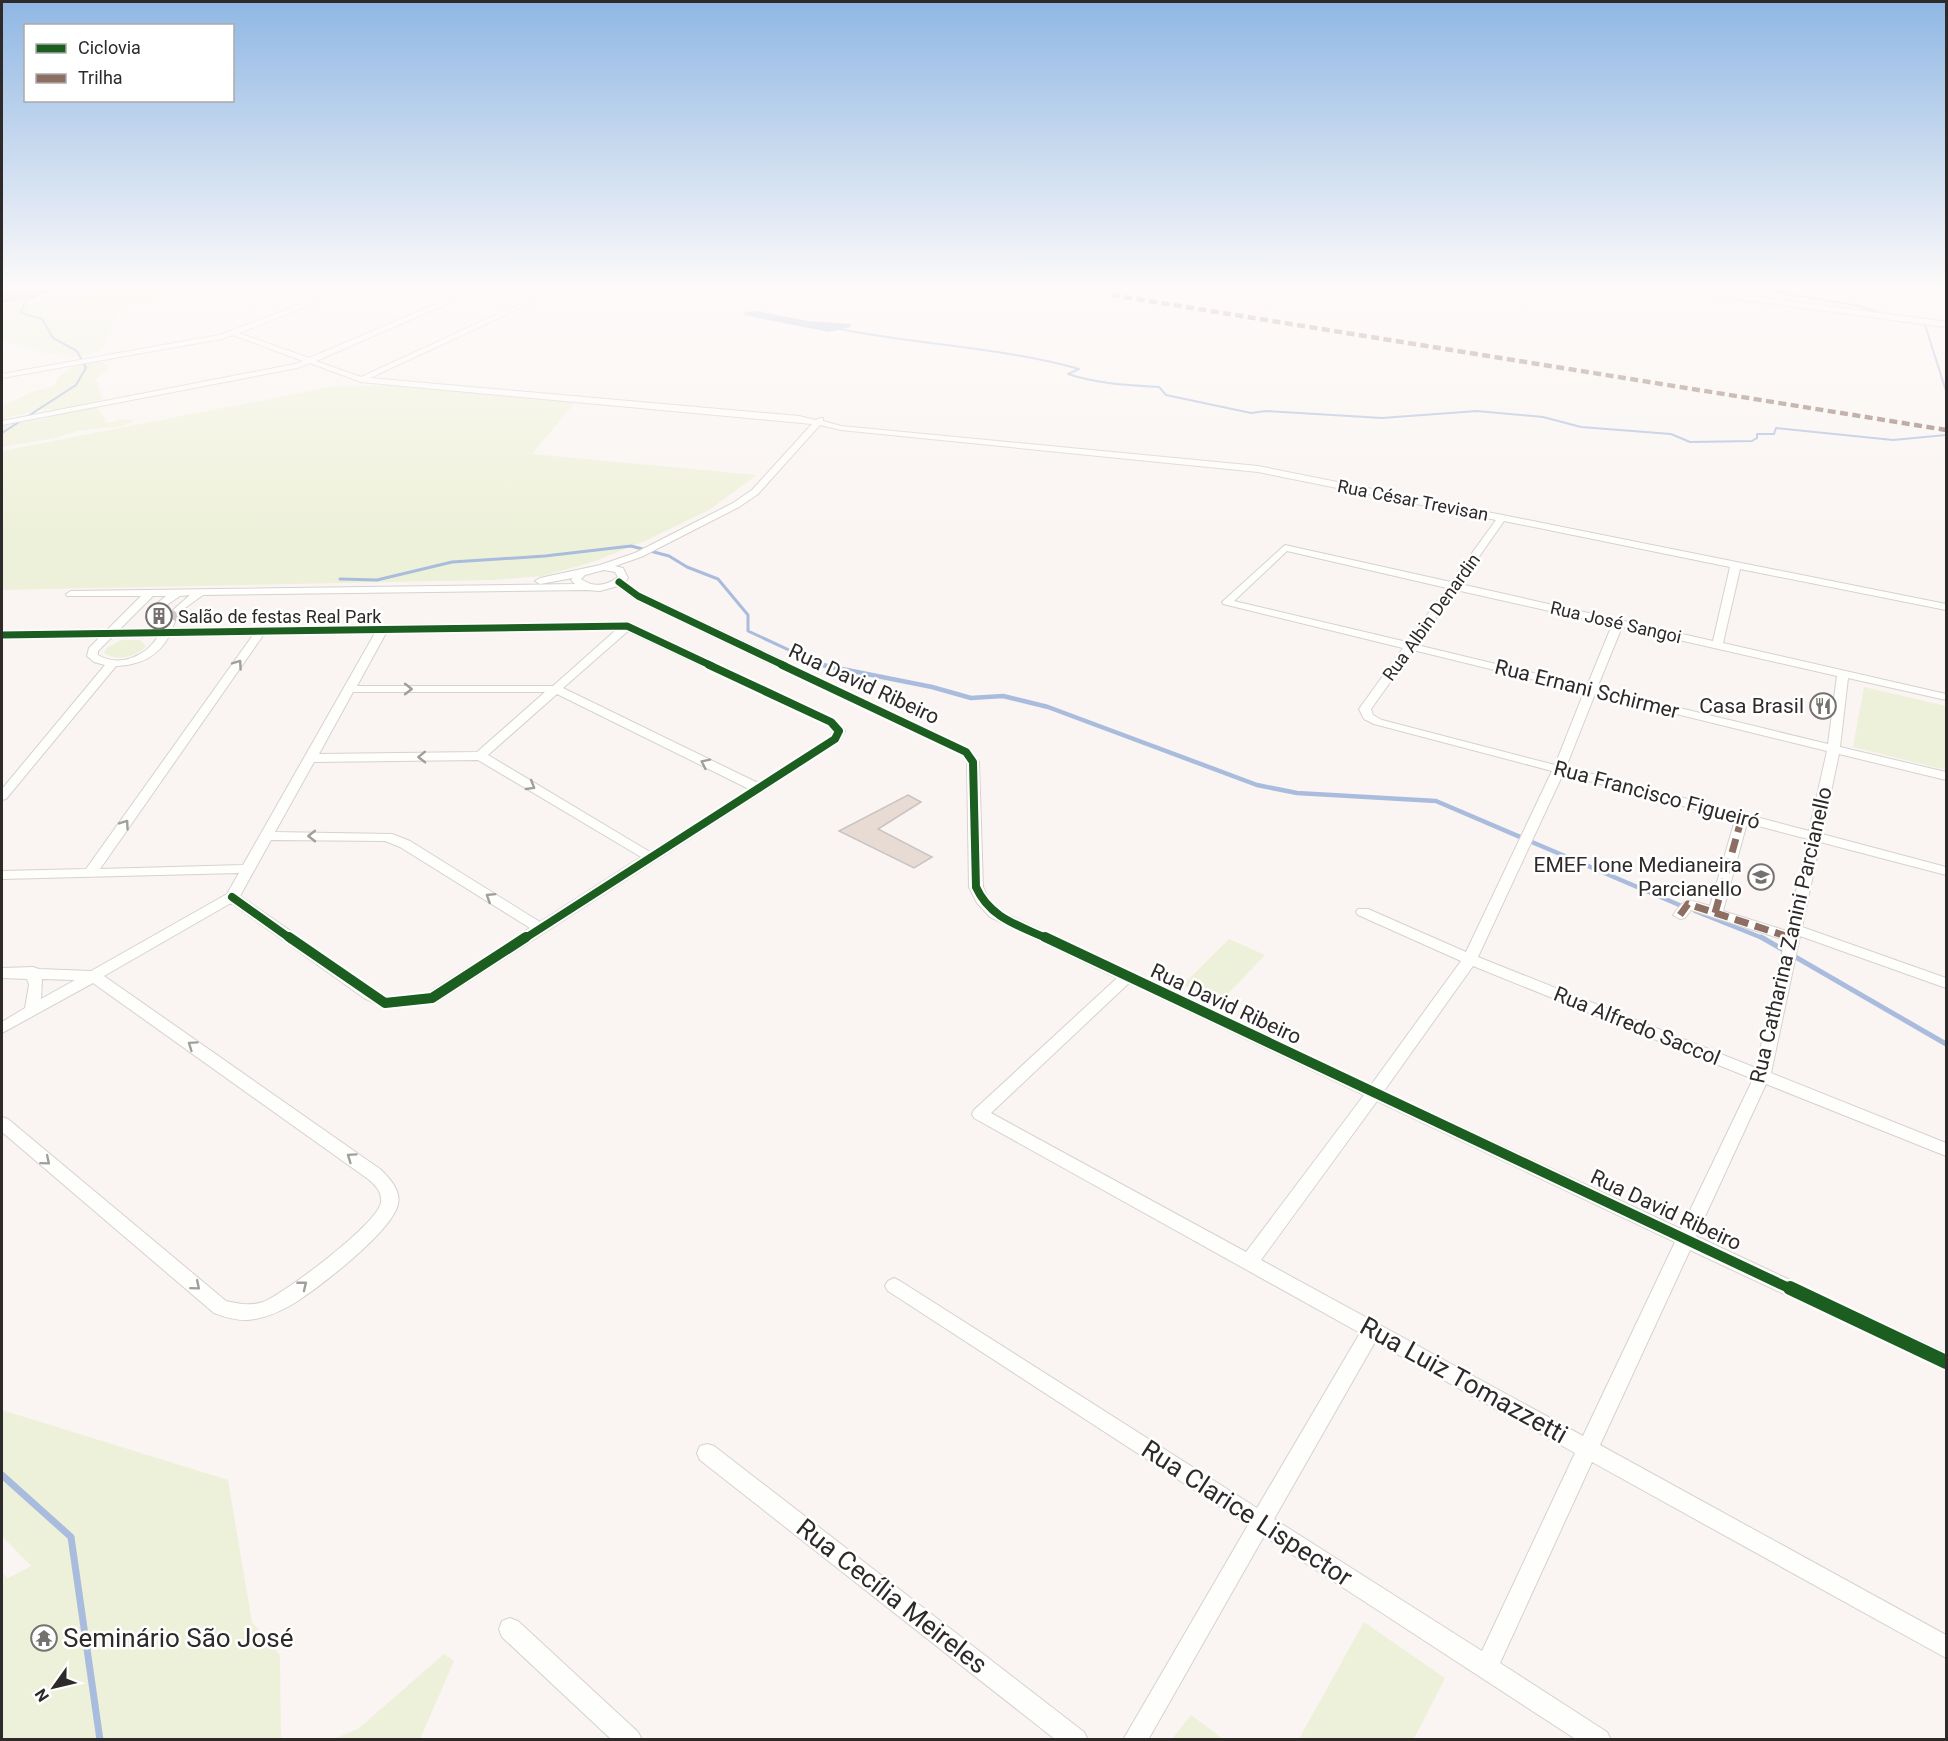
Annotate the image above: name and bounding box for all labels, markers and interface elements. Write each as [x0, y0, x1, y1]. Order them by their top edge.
legend [24, 24, 234, 102]
text: Ciclovia [78, 37, 141, 58]
text: Trilha [78, 67, 123, 88]
street label: Rua César Trevisan [1336, 475, 1490, 525]
street label: Rua Albin Denardin [1378, 549, 1484, 685]
street label: Rua José Sangoi [1548, 597, 1684, 647]
building icon: Salão de festas Real Park [144, 601, 174, 631]
place label: Salão de festas Real Park [178, 606, 382, 627]
street label: Rua David Ribeiro [785, 639, 943, 729]
street label: Rua Ernani Schirmer [1492, 654, 1682, 724]
one-way arrow [231, 660, 242, 671]
one-way arrow [403, 683, 412, 695]
restaurant icon: Casa Brasil [1808, 691, 1838, 721]
place label: Casa Brasil [1699, 694, 1804, 718]
one-way arrow [417, 750, 426, 763]
street label: Rua Francisco Figueiró [1551, 756, 1763, 834]
one-way arrow [701, 758, 712, 770]
one-way arrow [524, 778, 535, 790]
street label: Rua Catharina Zanini Parcianello [1745, 785, 1837, 1085]
one-way arrow [118, 819, 129, 830]
one-way arrow [308, 830, 317, 842]
place label: EMEF Ione Medianeira Parcianello [1534, 853, 1742, 901]
school or university icon: EMEF Ione Medianeira Parcianello [1746, 862, 1776, 892]
one-way arrow [486, 893, 497, 904]
street label: Rua David Ribeiro [1147, 959, 1305, 1049]
street label: Rua Alfredo Saccol [1550, 982, 1724, 1070]
one-way arrow [187, 1041, 198, 1052]
one-way arrow [39, 1153, 50, 1164]
one-way arrow [347, 1153, 358, 1164]
street label: Rua David Ribeiro [1587, 1165, 1745, 1255]
one-way arrow [189, 1279, 200, 1290]
one-way arrow [296, 1282, 307, 1293]
street label: Rua Luiz Tomazzetti [1355, 1310, 1573, 1450]
street label: Rua Clarice Lispector [1136, 1434, 1358, 1592]
street label: Rua Cecília Meireles [791, 1512, 993, 1680]
temple icon: Seminário São José [29, 1623, 59, 1653]
place label: Seminário São José [63, 1623, 294, 1653]
north arrow [24, 1657, 84, 1717]
text: N [31, 1685, 53, 1705]

